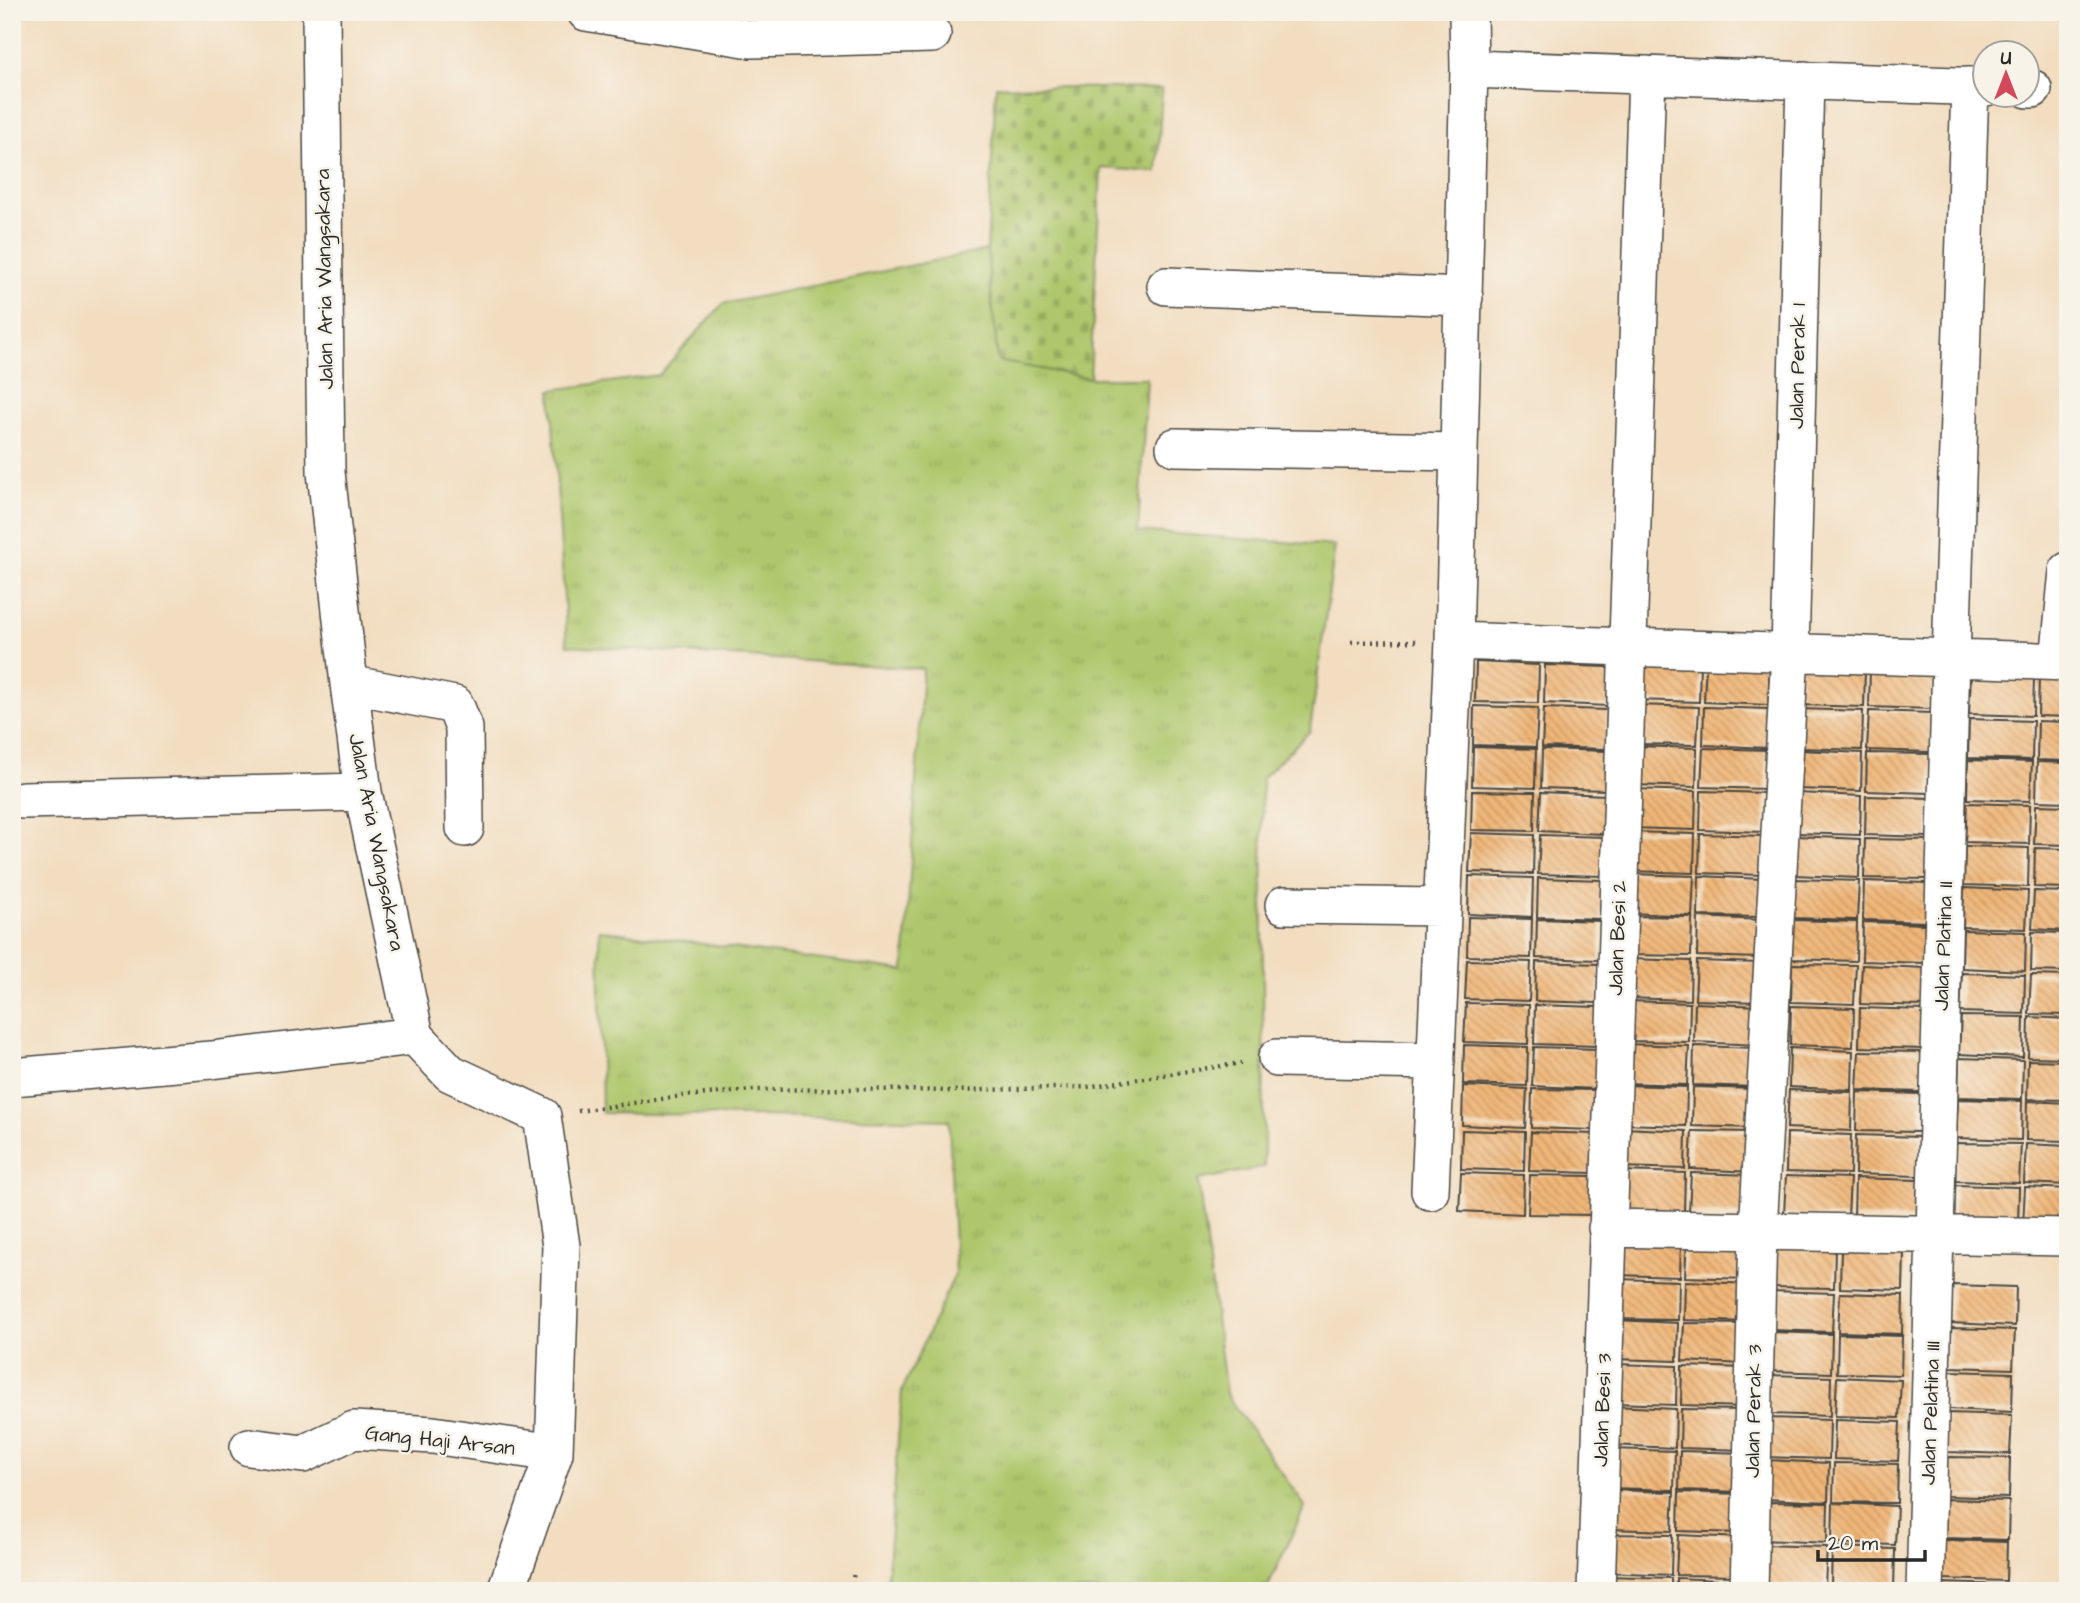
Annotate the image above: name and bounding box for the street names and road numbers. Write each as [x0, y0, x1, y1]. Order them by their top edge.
street label: Jalan Aria Wangsakara [308, 168, 343, 390]
street label: Jalan Perak 1 [1782, 303, 1813, 429]
street label: Jalan Aria Wangsakara [339, 731, 412, 954]
street label: Jalan Besi 2 [1601, 880, 1634, 996]
street label: Jalan Platina II [1927, 881, 1960, 1011]
street label: Jalan Pelatina III [1913, 1340, 1948, 1486]
street label: Jalan Perak 3 [1738, 1344, 1769, 1478]
street label: Jalan Besi 3 [1586, 1352, 1619, 1467]
street label: Gang Haji Arsan [363, 1418, 516, 1465]

